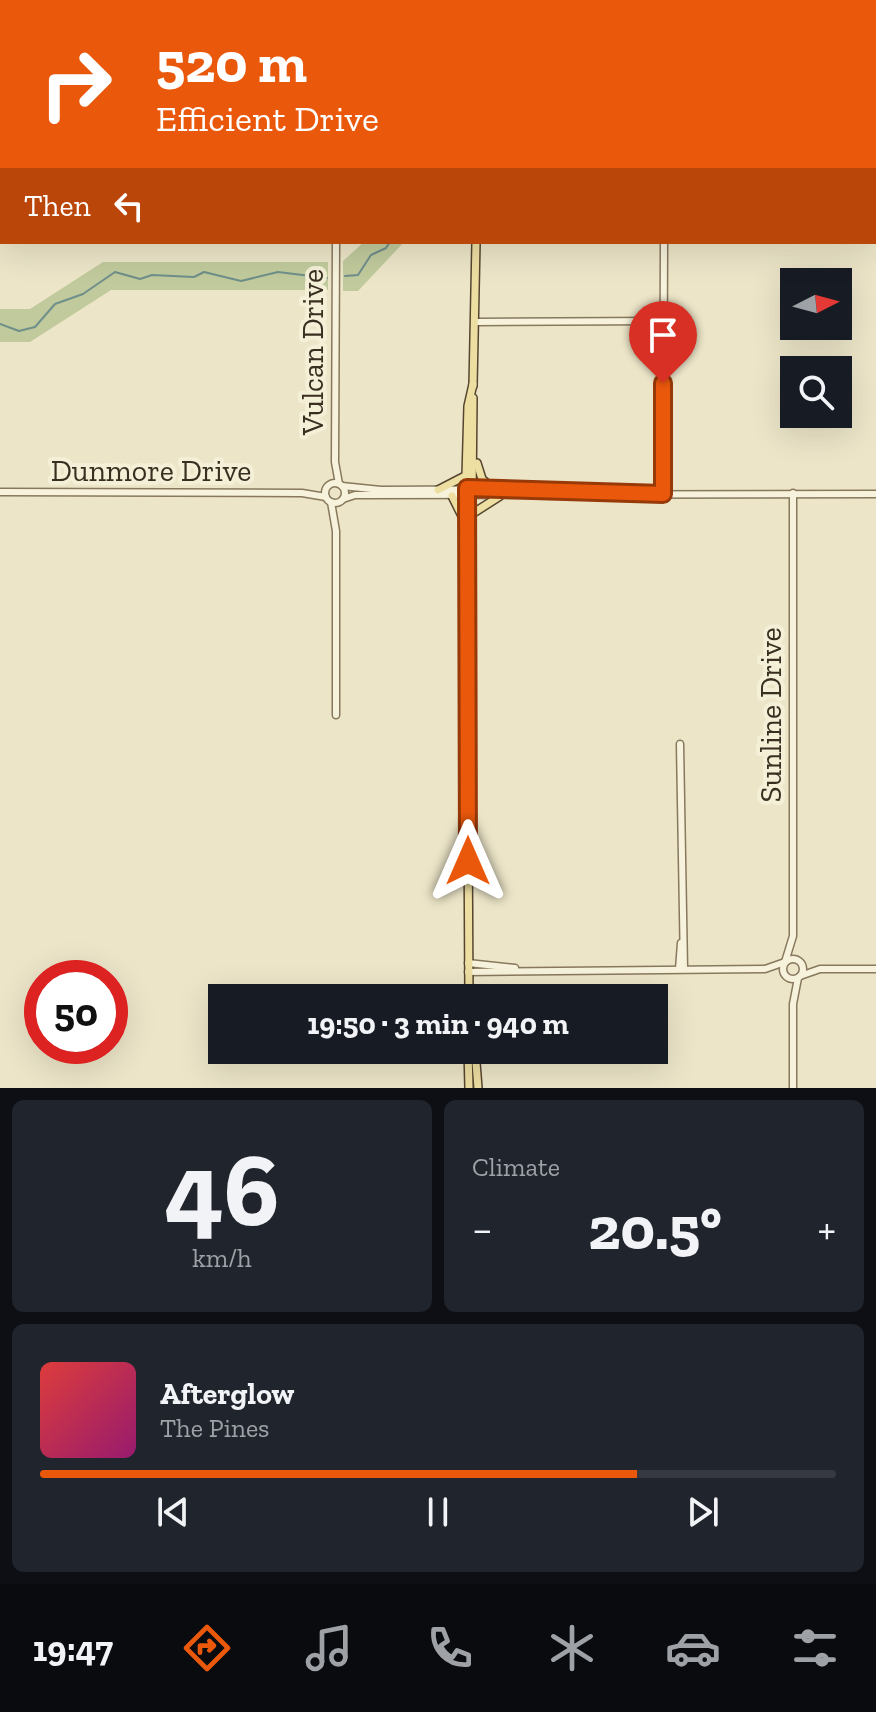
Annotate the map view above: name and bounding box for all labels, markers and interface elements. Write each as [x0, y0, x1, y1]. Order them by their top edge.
text: 520 m [156, 29, 307, 96]
icon: right [24, 32, 128, 136]
text: Efficient Drive [156, 97, 379, 140]
icon: left [107, 184, 151, 228]
text: Then [24, 188, 91, 224]
north arrow [780, 268, 852, 340]
map controls [780, 268, 852, 428]
street label: Vulcan Drive [295, 269, 331, 436]
pin [629, 301, 697, 383]
icon: arrive [641, 313, 685, 357]
button: search [780, 356, 852, 428]
street label: Dunmore Drive [51, 453, 251, 489]
street label: Sunline Drive [753, 627, 789, 803]
position arrow [426, 819, 510, 903]
speed limit sign: 50 [24, 960, 128, 1064]
text: 19:50 · 3 min · 940 m [307, 1006, 569, 1042]
text: 46 [164, 1127, 280, 1252]
text: Climate [472, 1151, 560, 1183]
text: 20.5° [588, 1192, 722, 1264]
text: − [472, 1202, 493, 1255]
text: + [817, 1202, 836, 1255]
text: km/h [192, 1242, 252, 1274]
text: Afterglow [160, 1376, 294, 1412]
text: The Pines [160, 1412, 270, 1444]
icon: previous [151, 1490, 195, 1534]
icon: pause [416, 1490, 460, 1534]
icon: next [681, 1490, 725, 1534]
icon: directions [179, 1620, 235, 1676]
icon: music [301, 1620, 357, 1676]
icon: phone [422, 1620, 478, 1676]
icon: climate [544, 1620, 600, 1676]
icon: car [665, 1620, 721, 1676]
icon: filters [787, 1620, 843, 1676]
text: 19:47 [33, 1627, 113, 1670]

